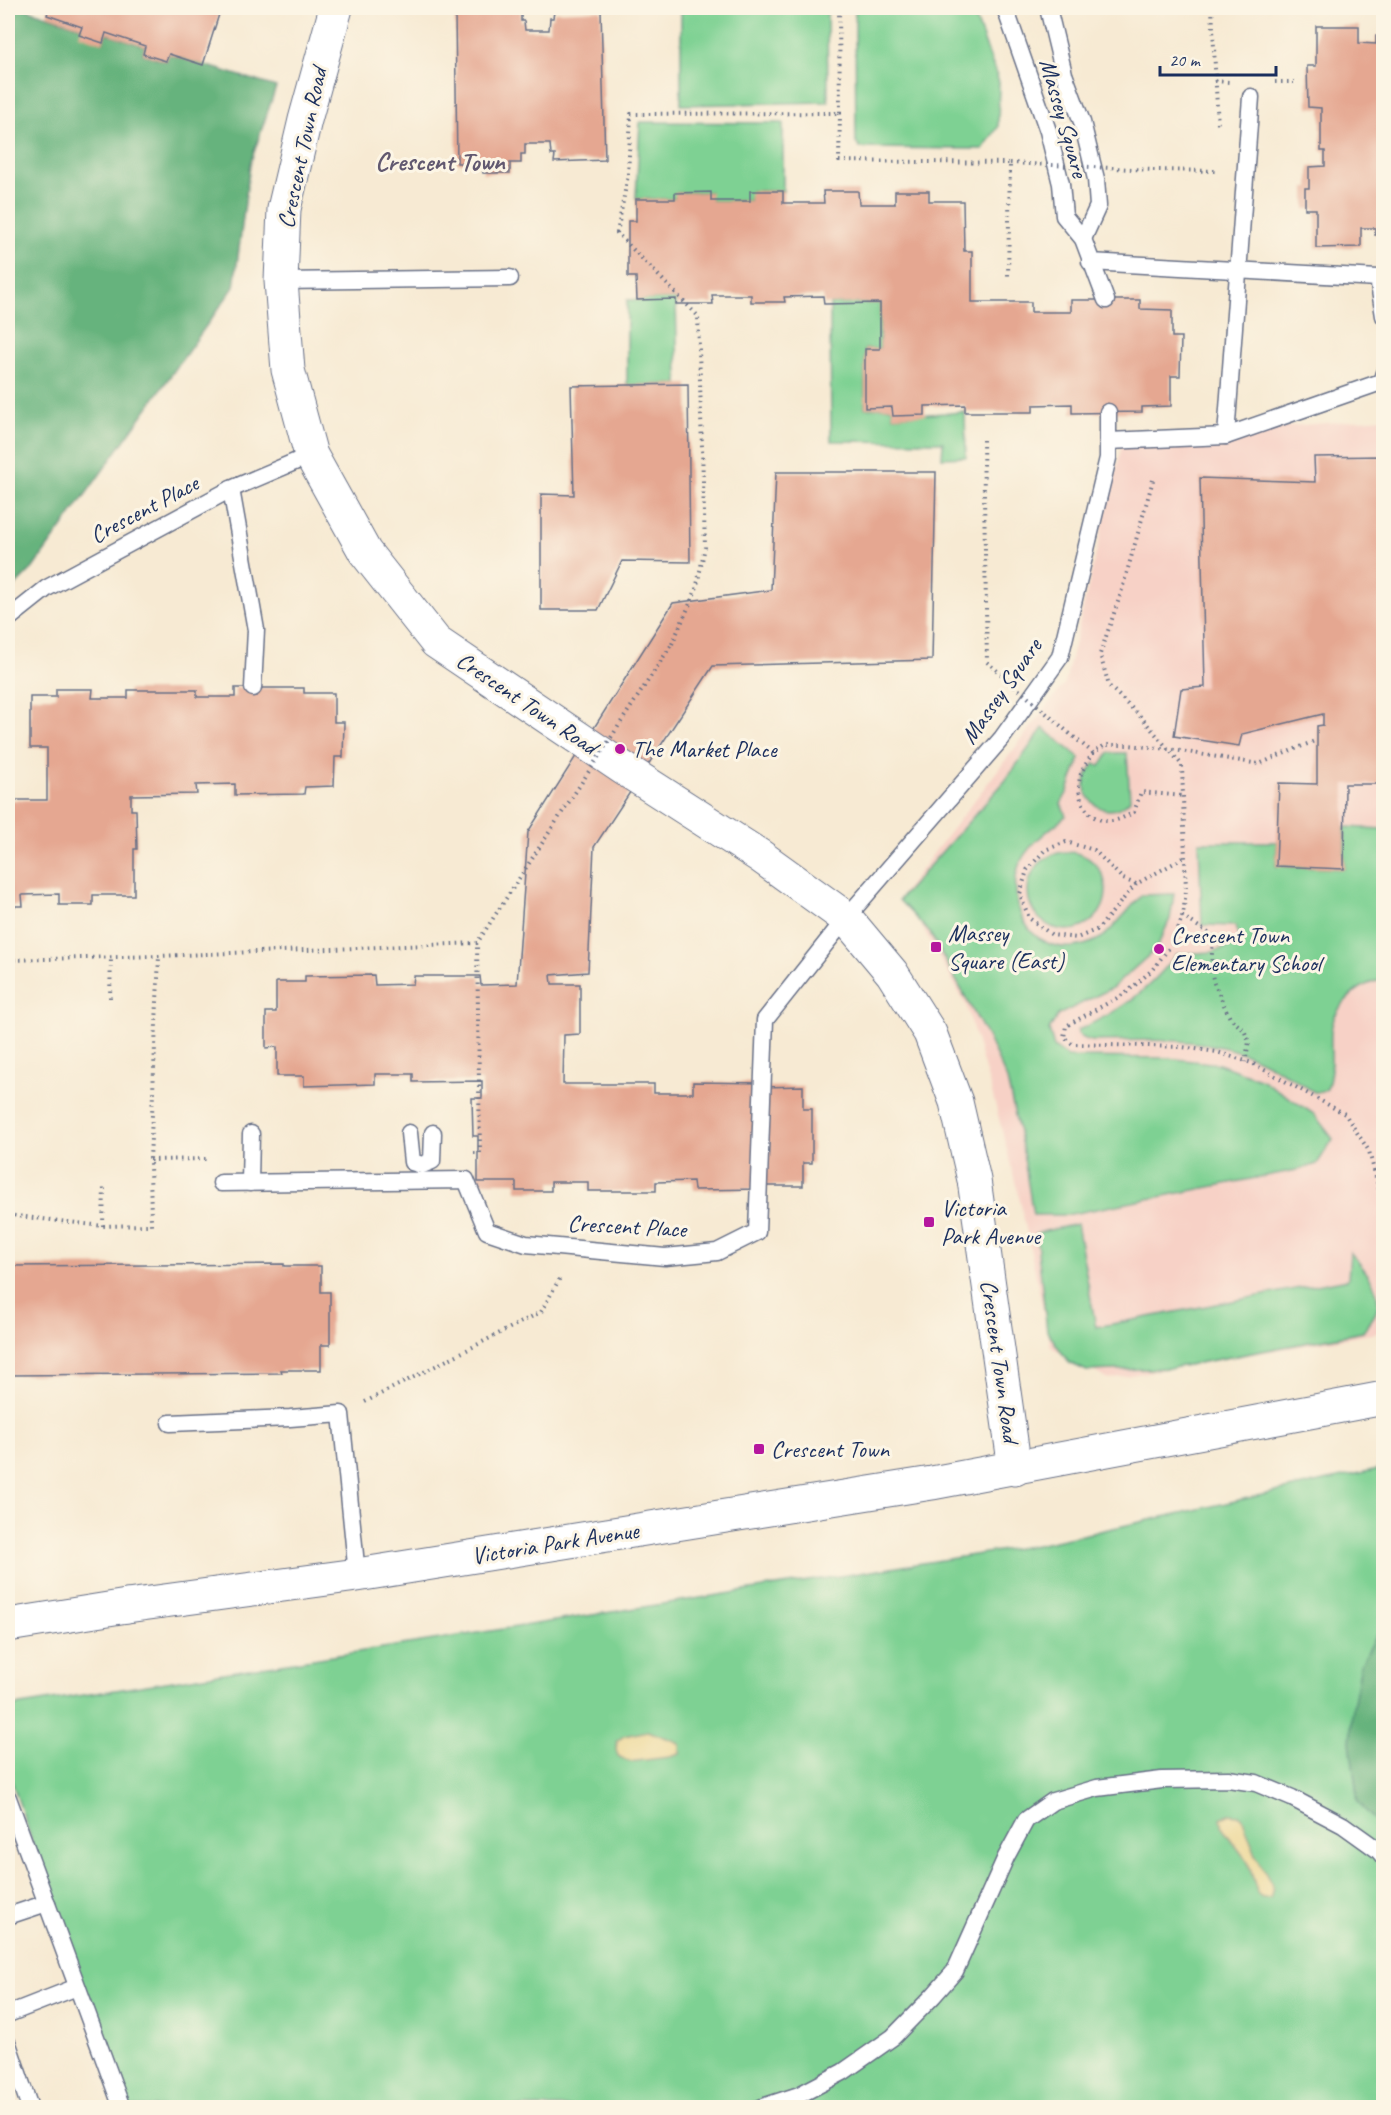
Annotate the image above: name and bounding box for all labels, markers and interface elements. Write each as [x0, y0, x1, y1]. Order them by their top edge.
scale bar [1160, 39, 1276, 77]
text: 20 m [1169, 49, 1202, 71]
street label: Massey Square [1033, 55, 1096, 183]
street label: Crescent Town Road [270, 62, 334, 231]
district label: Crescent Town [375, 145, 506, 178]
street label: Crescent Place [85, 467, 205, 550]
street label: Massey Square [954, 631, 1050, 750]
street label: Crescent Town Road [451, 645, 606, 763]
place label: The Market Place [632, 734, 779, 764]
marker: The Market Place [613, 742, 627, 756]
place label: Massey Square (East) [948, 918, 1065, 976]
place label: Crescent Town Elementary School [1171, 920, 1325, 978]
marker: Massey Square (East) [929, 940, 943, 954]
marker: Crescent Town Elementary School [1152, 942, 1166, 956]
place label: Victoria Park Avenue [941, 1193, 1042, 1251]
street label: Crescent Place [567, 1208, 689, 1244]
marker: Victoria Park Avenue [922, 1215, 936, 1229]
street label: Crescent Town Road [974, 1278, 1027, 1447]
place label: Crescent Town [771, 1434, 890, 1464]
marker: Crescent Town [752, 1442, 766, 1456]
street label: Victoria Park Avenue [469, 1515, 643, 1571]

